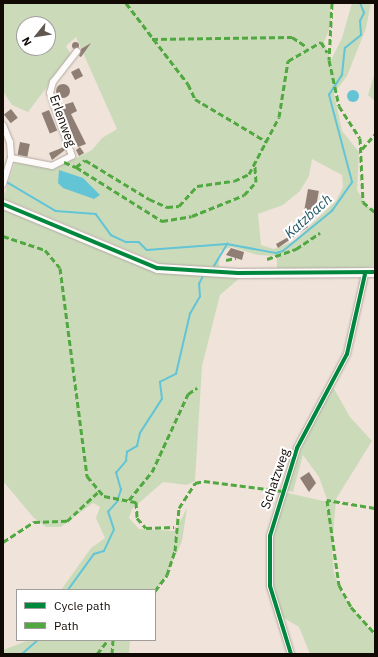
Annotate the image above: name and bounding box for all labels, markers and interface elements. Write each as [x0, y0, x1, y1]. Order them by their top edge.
north arrow [16, 16, 56, 56]
text: N [18, 35, 35, 48]
street label: Erlenweg [45, 93, 79, 149]
water label: Katzbach [281, 190, 335, 242]
street label: Schatzweg [258, 447, 294, 511]
legend [16, 589, 156, 641]
text: Cycle path [54, 598, 111, 613]
text: Path [54, 618, 79, 633]

